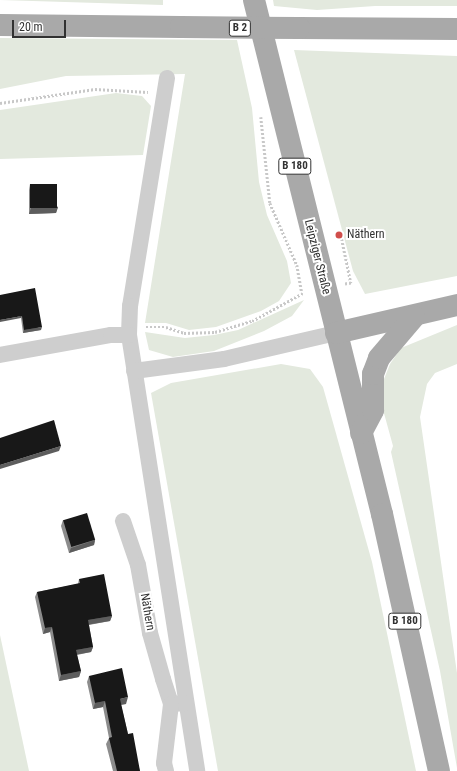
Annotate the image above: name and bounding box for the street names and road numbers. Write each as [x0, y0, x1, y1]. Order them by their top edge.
road number: B 2 [228, 19, 252, 37]
road number: B 180 [278, 157, 312, 175]
street label: Leipziger Straße [301, 218, 333, 296]
street label: Näthern [137, 592, 157, 632]
road number: B 180 [388, 612, 422, 630]

